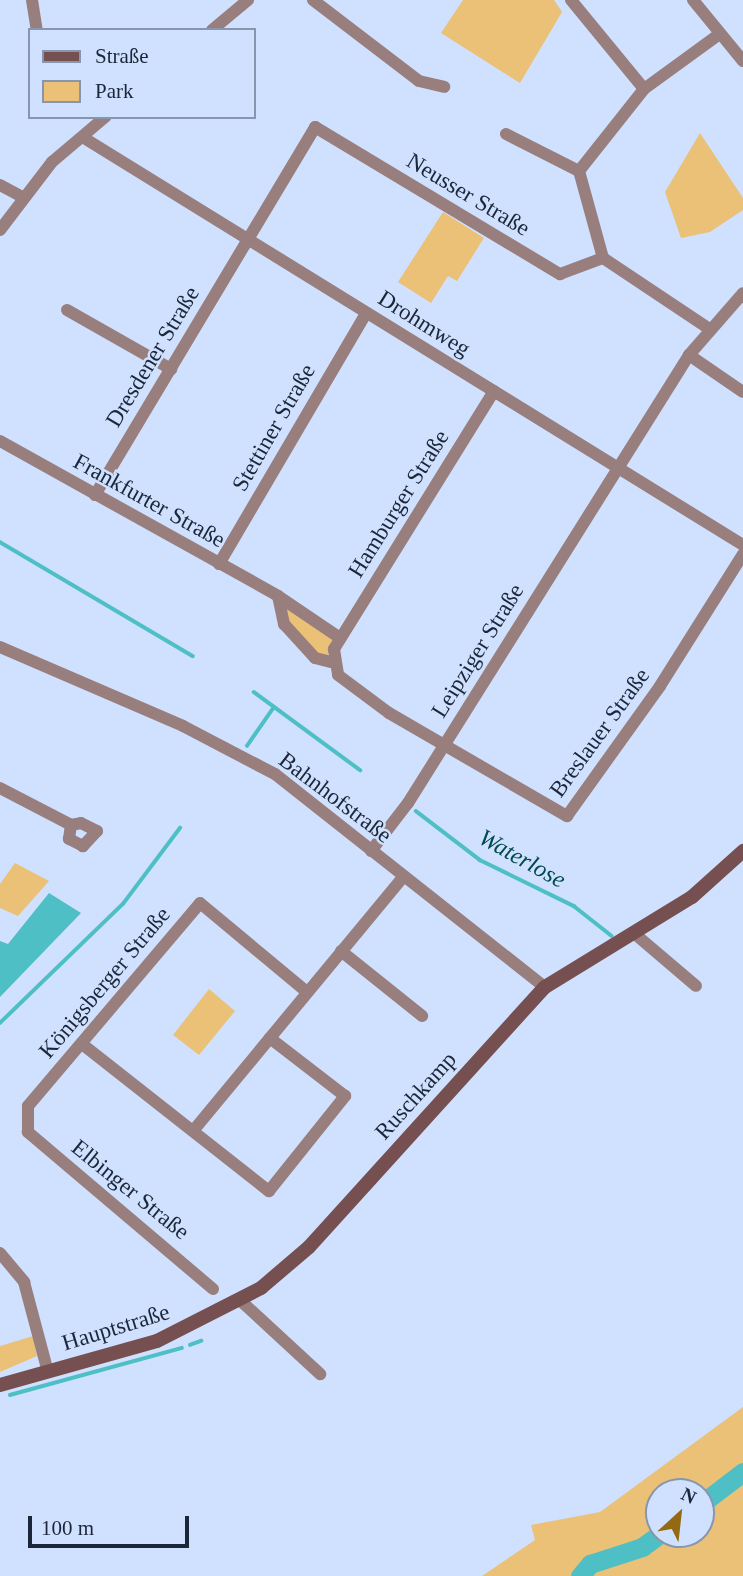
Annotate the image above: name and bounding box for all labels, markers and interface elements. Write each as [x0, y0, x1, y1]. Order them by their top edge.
legend [28, 28, 256, 119]
text: Straße [95, 44, 149, 68]
text: Park [95, 79, 134, 103]
street label: Neusser Straße [401, 147, 535, 243]
street label: Dresdener Straße [100, 282, 206, 432]
street label: Drohmweg [373, 285, 475, 363]
street label: Stettiner Straße [226, 359, 322, 497]
street label: Hamburger Straße [343, 425, 455, 583]
street label: Frankfurter Straße [68, 448, 230, 554]
street label: Leipziger Straße [426, 579, 530, 723]
street label: Breslauer Straße [544, 663, 656, 803]
street label: Bahnhofstraße [273, 747, 397, 849]
water label: Waterlose [473, 823, 571, 895]
street label: Königsberger Straße [34, 902, 176, 1064]
street label: Ruschkamp [369, 1046, 463, 1146]
street label: Elbinger Straße [65, 1134, 195, 1246]
street label: Hauptstraße [59, 1299, 173, 1357]
north arrow [645, 1478, 715, 1548]
text: N [678, 1483, 700, 1508]
scale bar [32, 1502, 192, 1546]
text: 100 m [41, 1516, 94, 1540]

